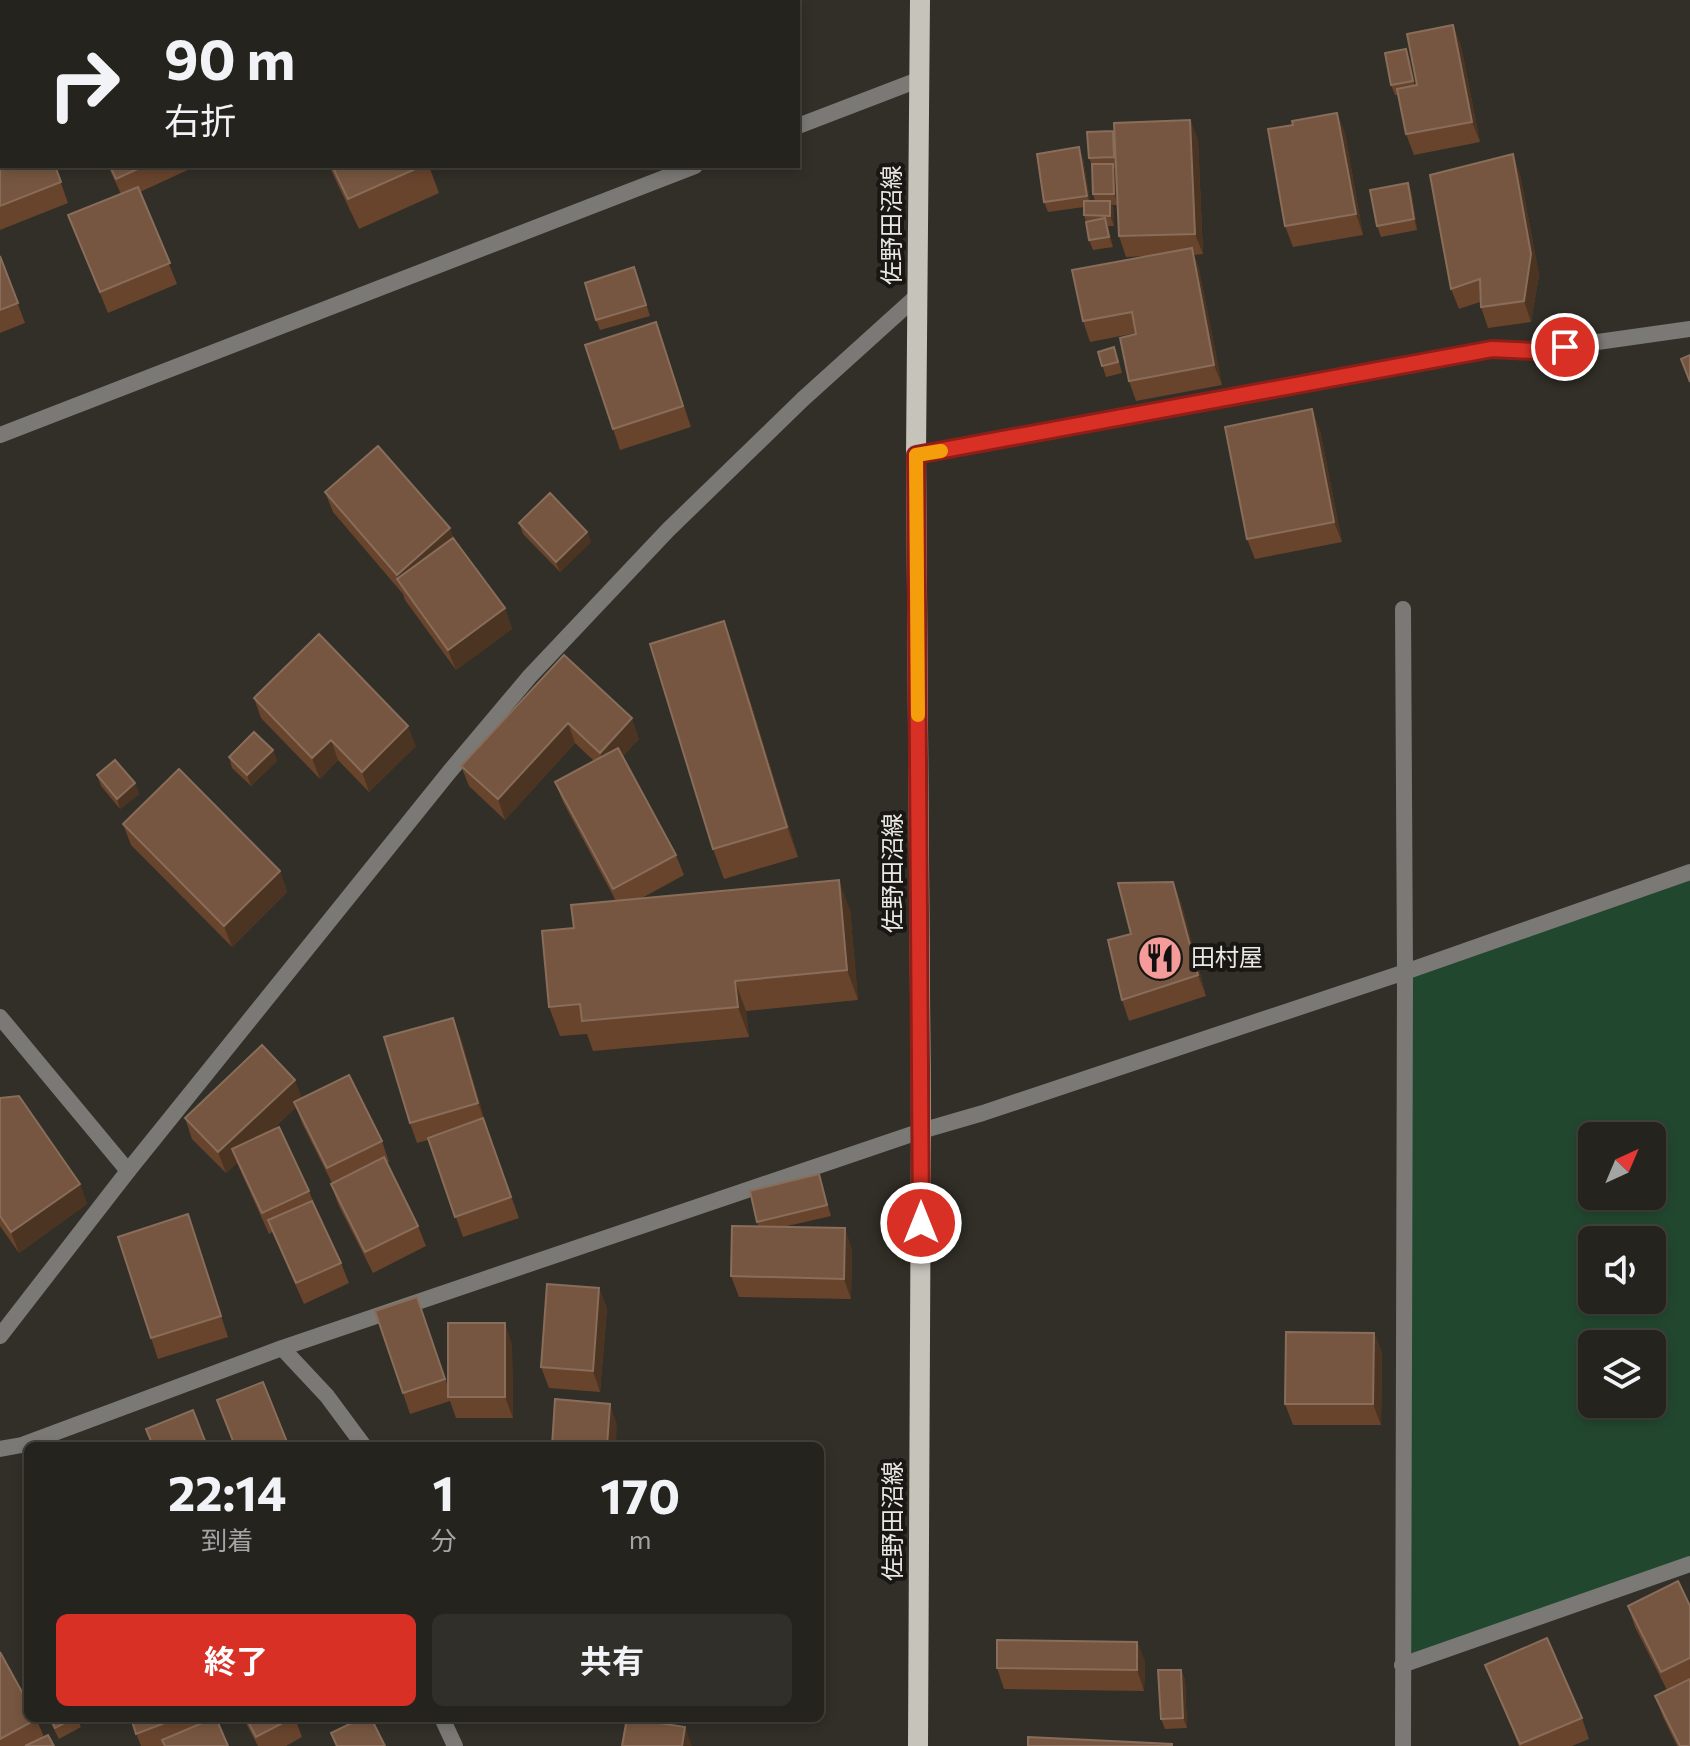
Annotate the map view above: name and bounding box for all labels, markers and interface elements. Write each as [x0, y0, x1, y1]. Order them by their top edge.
text: 90 m [164, 23, 295, 92]
icon: right [32, 32, 136, 136]
text: 右折 [164, 97, 236, 141]
street label: 佐野田沼線 [876, 165, 905, 285]
pin [1531, 313, 1599, 381]
icon: arrive [1543, 325, 1587, 369]
street label: 佐野田沼線 [877, 813, 906, 933]
restaurant icon: 田村屋 [1136, 934, 1184, 982]
place label: 田村屋 [1191, 942, 1263, 971]
north arrow [1578, 1122, 1666, 1210]
map controls [1578, 1122, 1666, 1418]
position arrow [879, 1181, 963, 1265]
button: sound [1578, 1226, 1666, 1314]
button: layers [1578, 1330, 1666, 1418]
street label: 佐野田沼線 [877, 1461, 906, 1581]
text: 22:14 [168, 1462, 286, 1521]
text: 1 [433, 1462, 454, 1521]
text: 170 [600, 1465, 680, 1524]
text: m [629, 1523, 652, 1554]
text: 到着 [201, 1524, 253, 1555]
text: 分 [430, 1524, 456, 1555]
button: 終了 [56, 1614, 416, 1706]
button: 共有 [432, 1614, 792, 1706]

